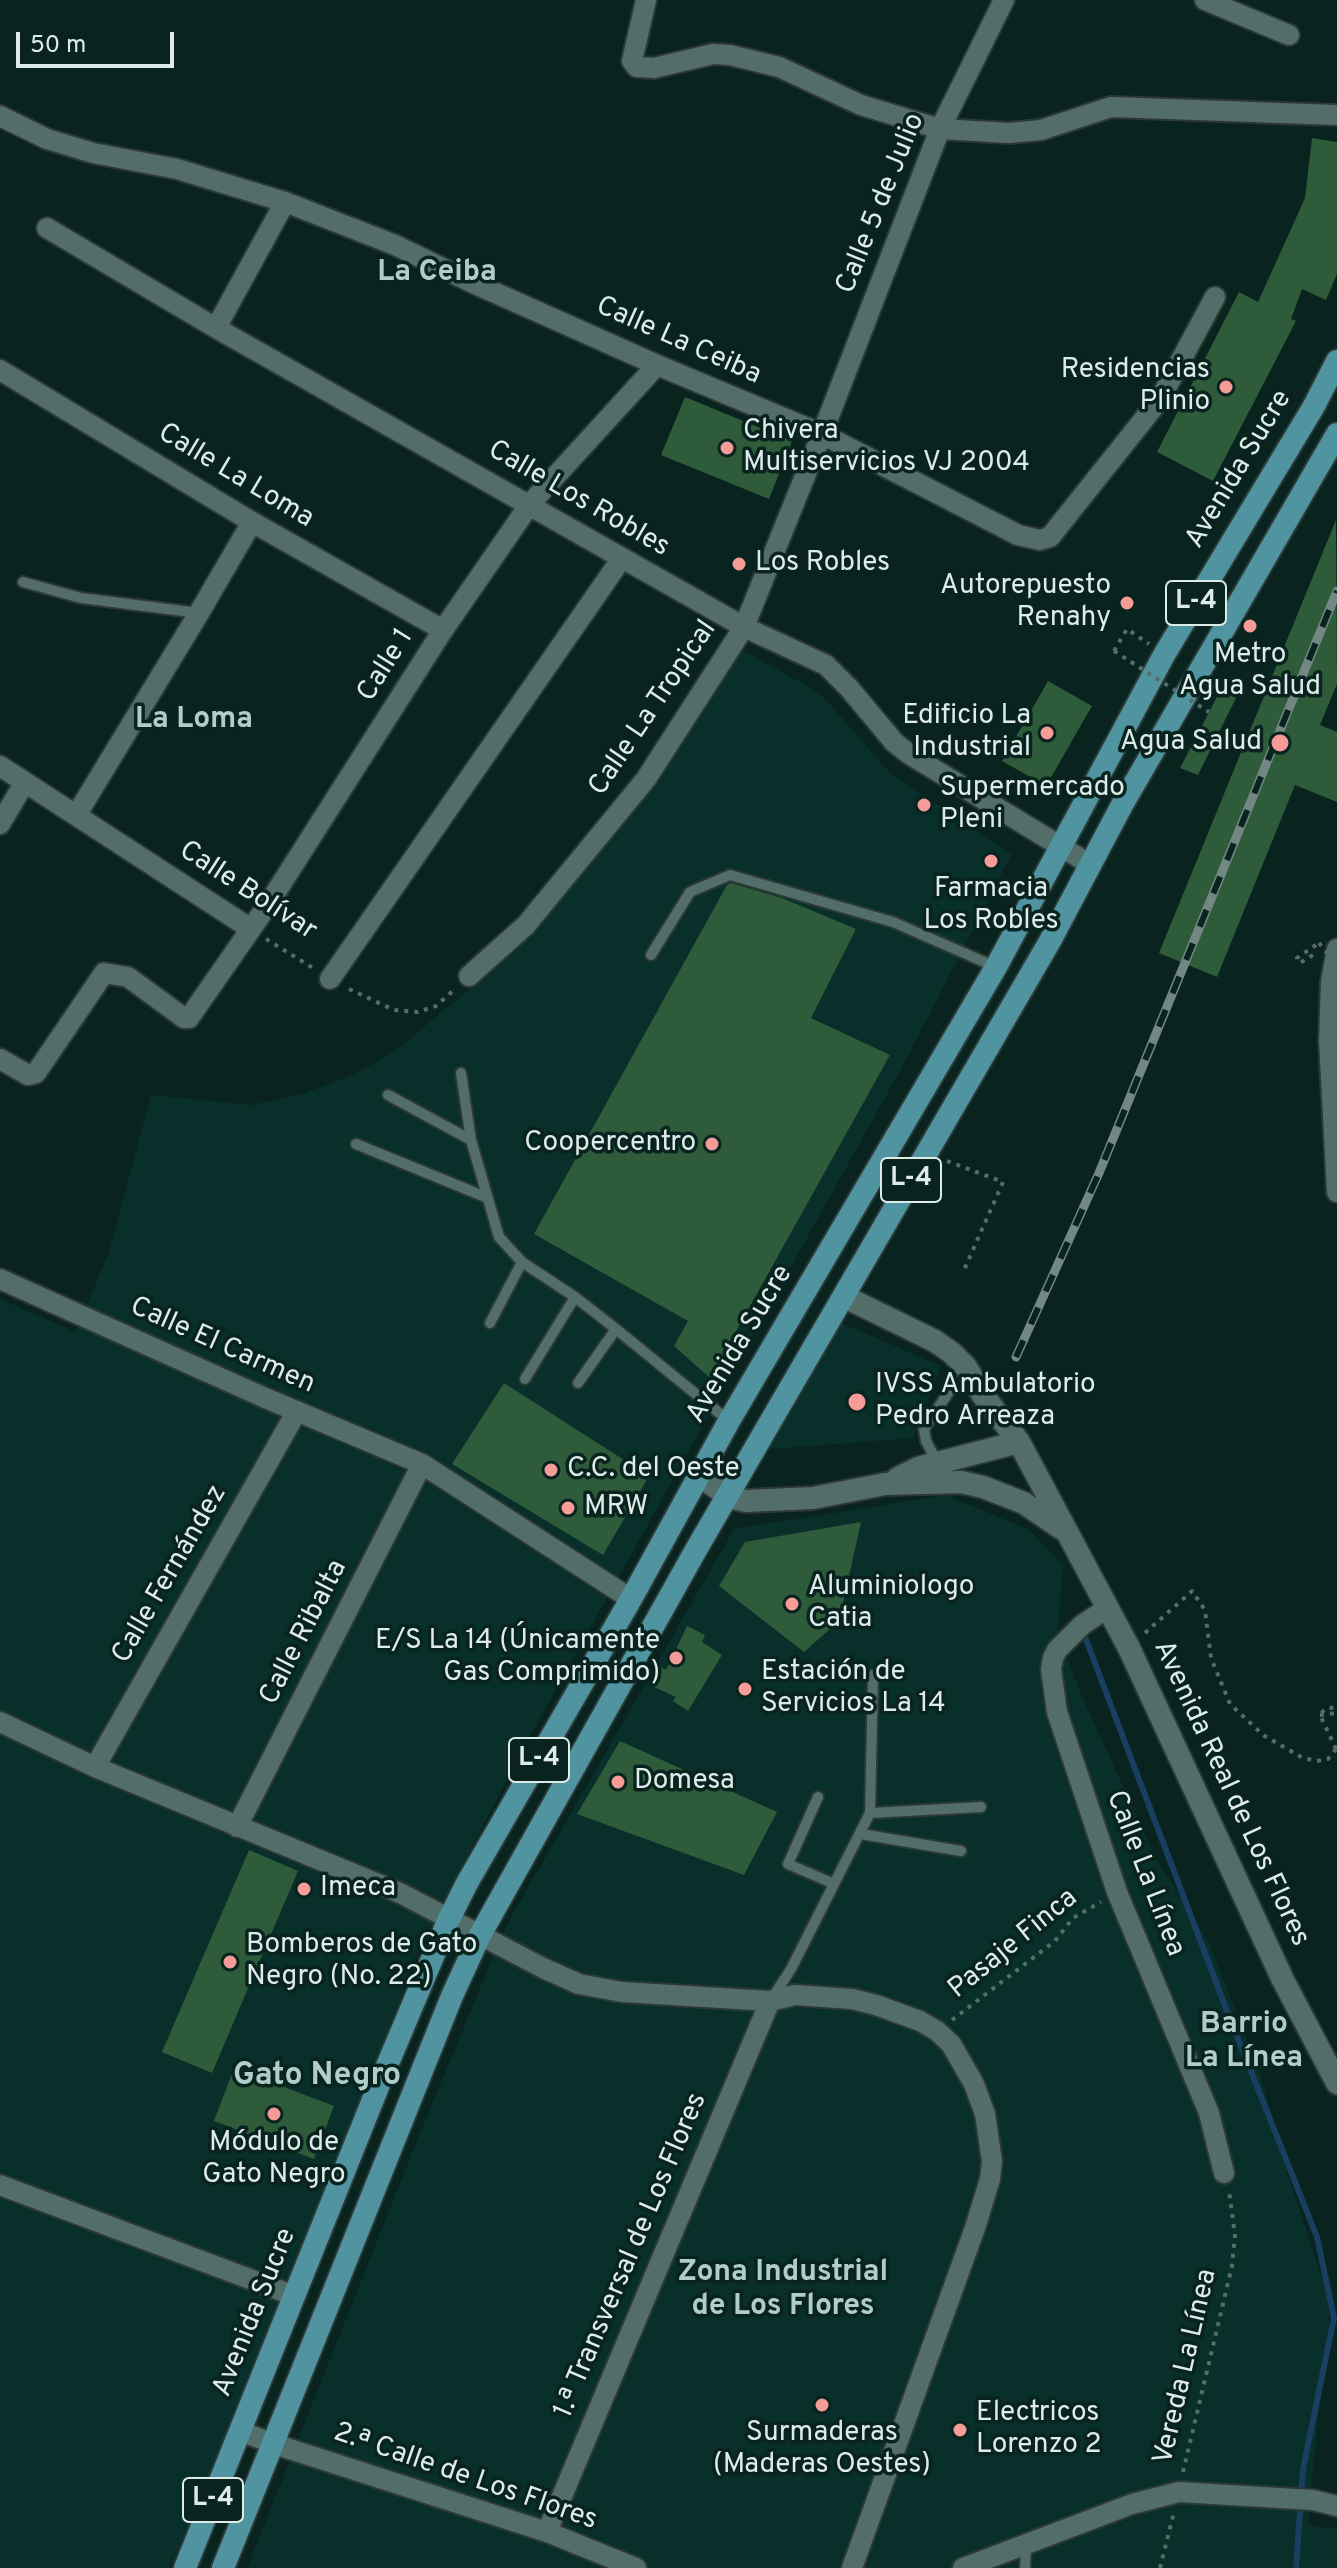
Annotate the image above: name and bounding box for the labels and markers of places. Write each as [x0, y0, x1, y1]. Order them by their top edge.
place label: Residencias Plinio [1061, 354, 1210, 420]
marker: Residencias Plinio [1217, 378, 1235, 396]
place label: Chivera Multiservicios VJ 2004 [743, 415, 1030, 481]
marker: Chivera Multiservicios VJ 2004 [718, 439, 736, 457]
place label: Los Robles [755, 547, 890, 581]
marker: Los Robles [730, 555, 748, 573]
place label: Autorepuesto Renahy [940, 570, 1111, 636]
marker: Autorepuesto Renahy [1118, 594, 1136, 612]
marker: Metro Agua Salud [1241, 617, 1259, 635]
place label: Metro Agua Salud [1179, 639, 1321, 705]
place label: Edificio La Industrial [902, 700, 1031, 766]
marker: Edificio La Industrial [1038, 724, 1056, 742]
place label: Agua Salud [1120, 726, 1262, 760]
marker: Agua Salud [1269, 732, 1291, 754]
place label: Supermercado Pleni [940, 772, 1125, 838]
marker: Supermercado Pleni [915, 796, 933, 814]
marker: Farmacia Los Robles [982, 852, 1000, 870]
place label: Farmacia Los Robles [923, 873, 1059, 939]
place label: Coopercentro [524, 1127, 696, 1161]
marker: Coopercentro [703, 1135, 721, 1153]
place label: IVSS Ambulatorio Pedro Arreaza [875, 1369, 1096, 1435]
marker: IVSS Ambulatorio Pedro Arreaza [846, 1391, 868, 1413]
place label: C.C. del Oeste [567, 1453, 740, 1487]
marker: C.C. del Oeste [542, 1461, 560, 1479]
place label: MRW [584, 1491, 648, 1525]
marker: MRW [559, 1499, 577, 1517]
place label: Aluminiologo Catia [808, 1571, 974, 1637]
marker: Aluminiologo Catia [783, 1595, 801, 1613]
place label: E/S La 14 (Únicamente Gas Comprimido) [375, 1625, 660, 1691]
marker: E/S La 14 (Únicamente Gas Comprimido) [667, 1649, 685, 1667]
place label: Estación de Servicios La 14 [761, 1656, 946, 1722]
marker: Estación de Servicios La 14 [736, 1680, 754, 1698]
place label: Domesa [634, 1765, 735, 1799]
marker: Domesa [609, 1773, 627, 1791]
place label: Imeca [320, 1872, 396, 1906]
marker: Imeca [295, 1880, 313, 1898]
place label: Bomberos de Gato Negro (No. 22) [246, 1929, 477, 1995]
marker: Bomberos de Gato Negro (No. 22) [221, 1953, 239, 1971]
marker: Módulo de Gato Negro [265, 2105, 283, 2123]
place label: Módulo de Gato Negro [202, 2127, 346, 2193]
marker: Surmaderas (Maderas Oestes) [813, 2396, 831, 2414]
place label: Electricos Lorenzo 2 [976, 2397, 1102, 2463]
place label: Surmaderas (Maderas Oestes) [713, 2417, 931, 2483]
marker: Electricos Lorenzo 2 [951, 2421, 969, 2439]

